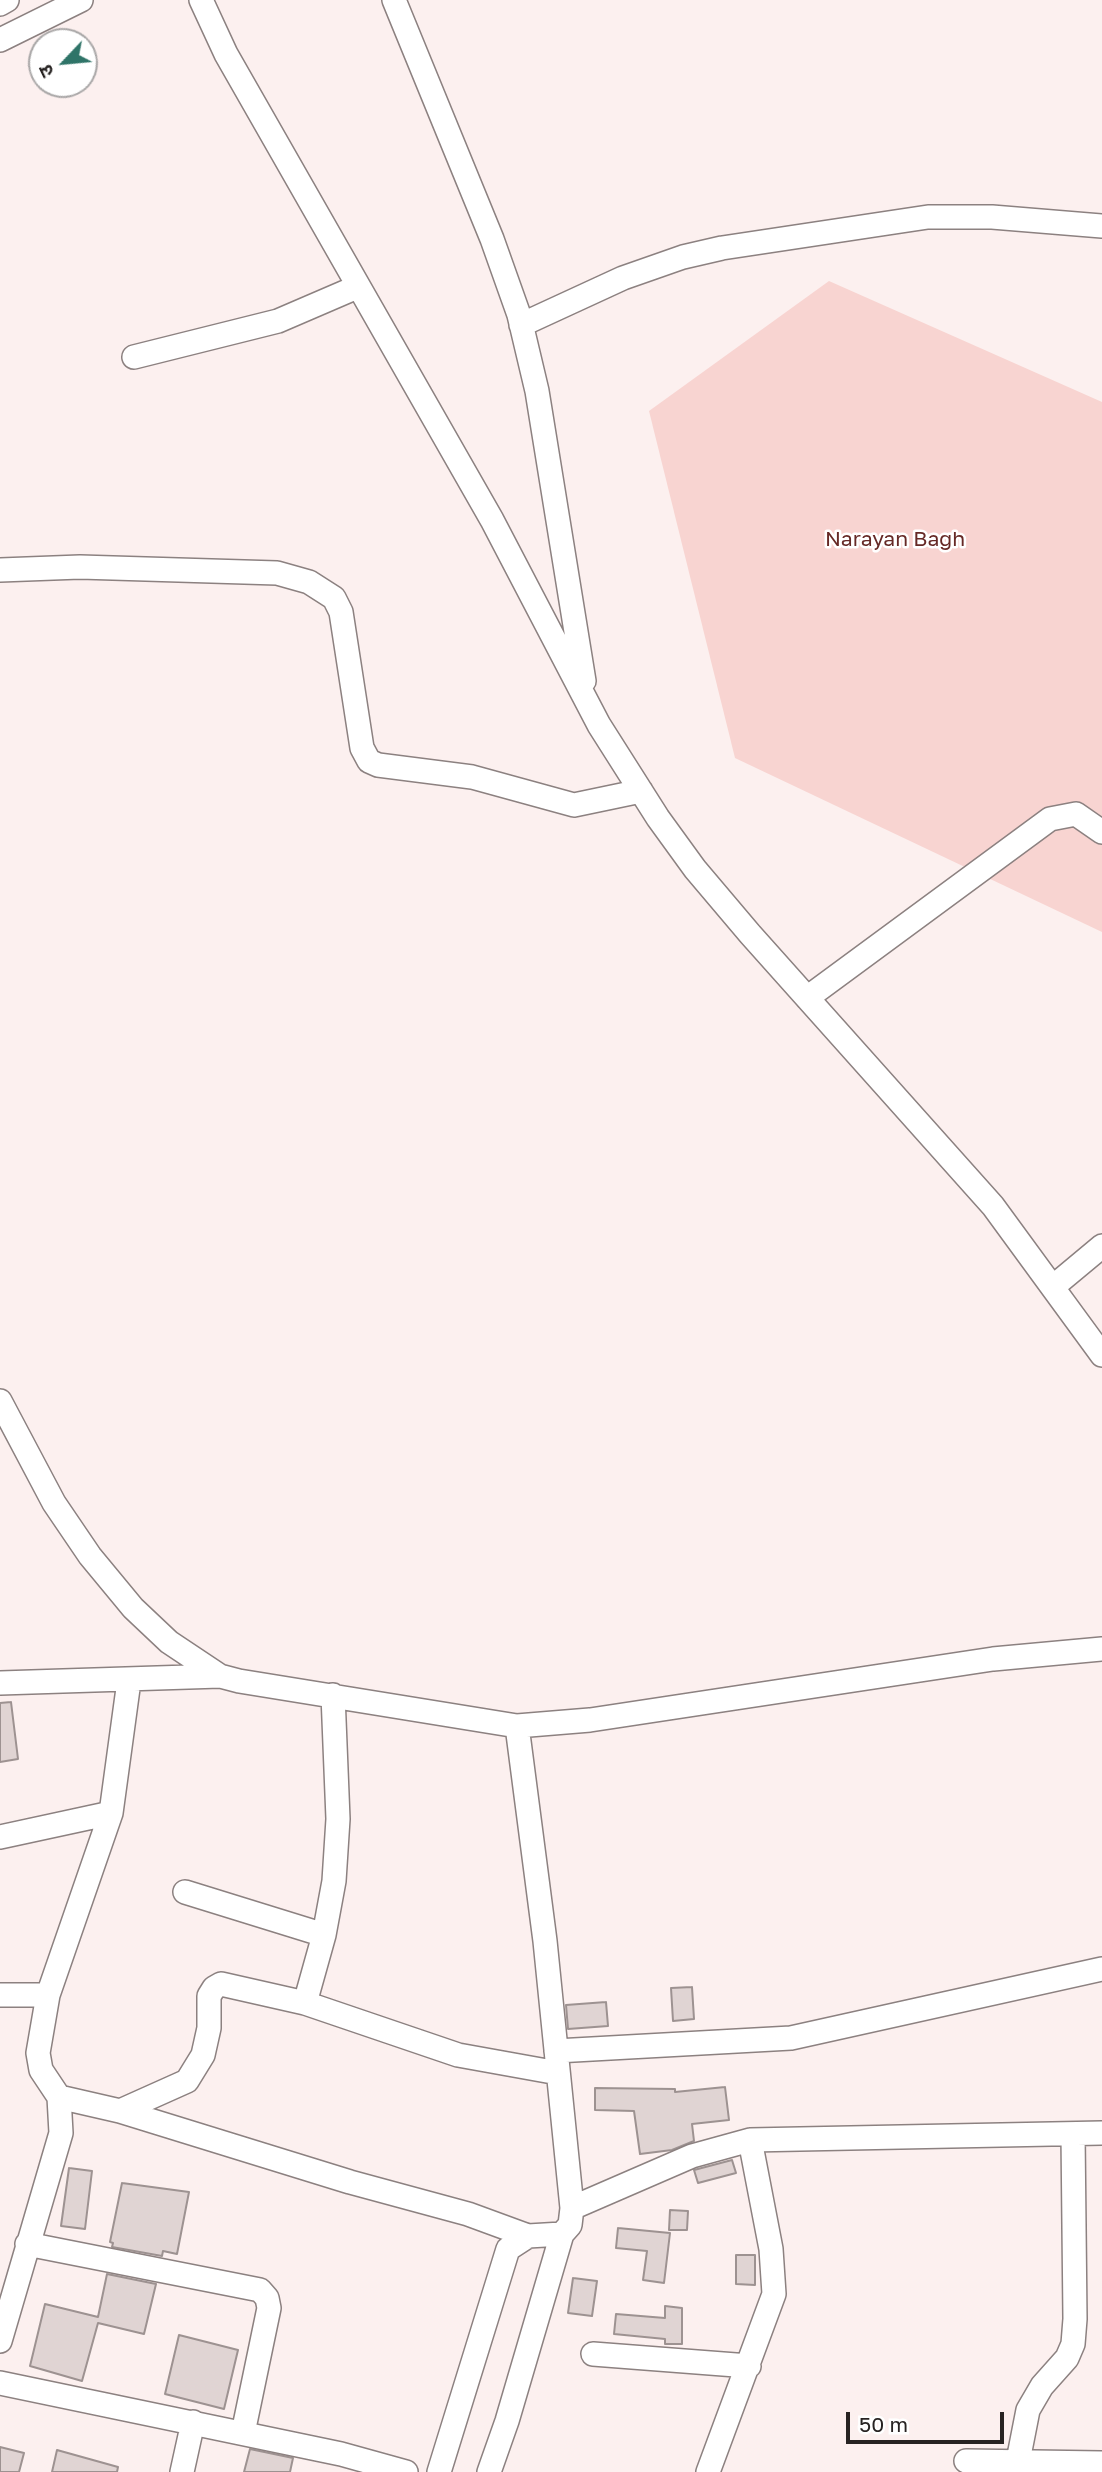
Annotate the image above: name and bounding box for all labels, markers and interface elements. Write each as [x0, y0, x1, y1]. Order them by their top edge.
north arrow [28, 28, 98, 98]
text: उ [33, 62, 58, 82]
park label: Narayan Bagh [825, 526, 965, 552]
scale bar [850, 2398, 1007, 2442]
text: 50 m [859, 2411, 908, 2437]

